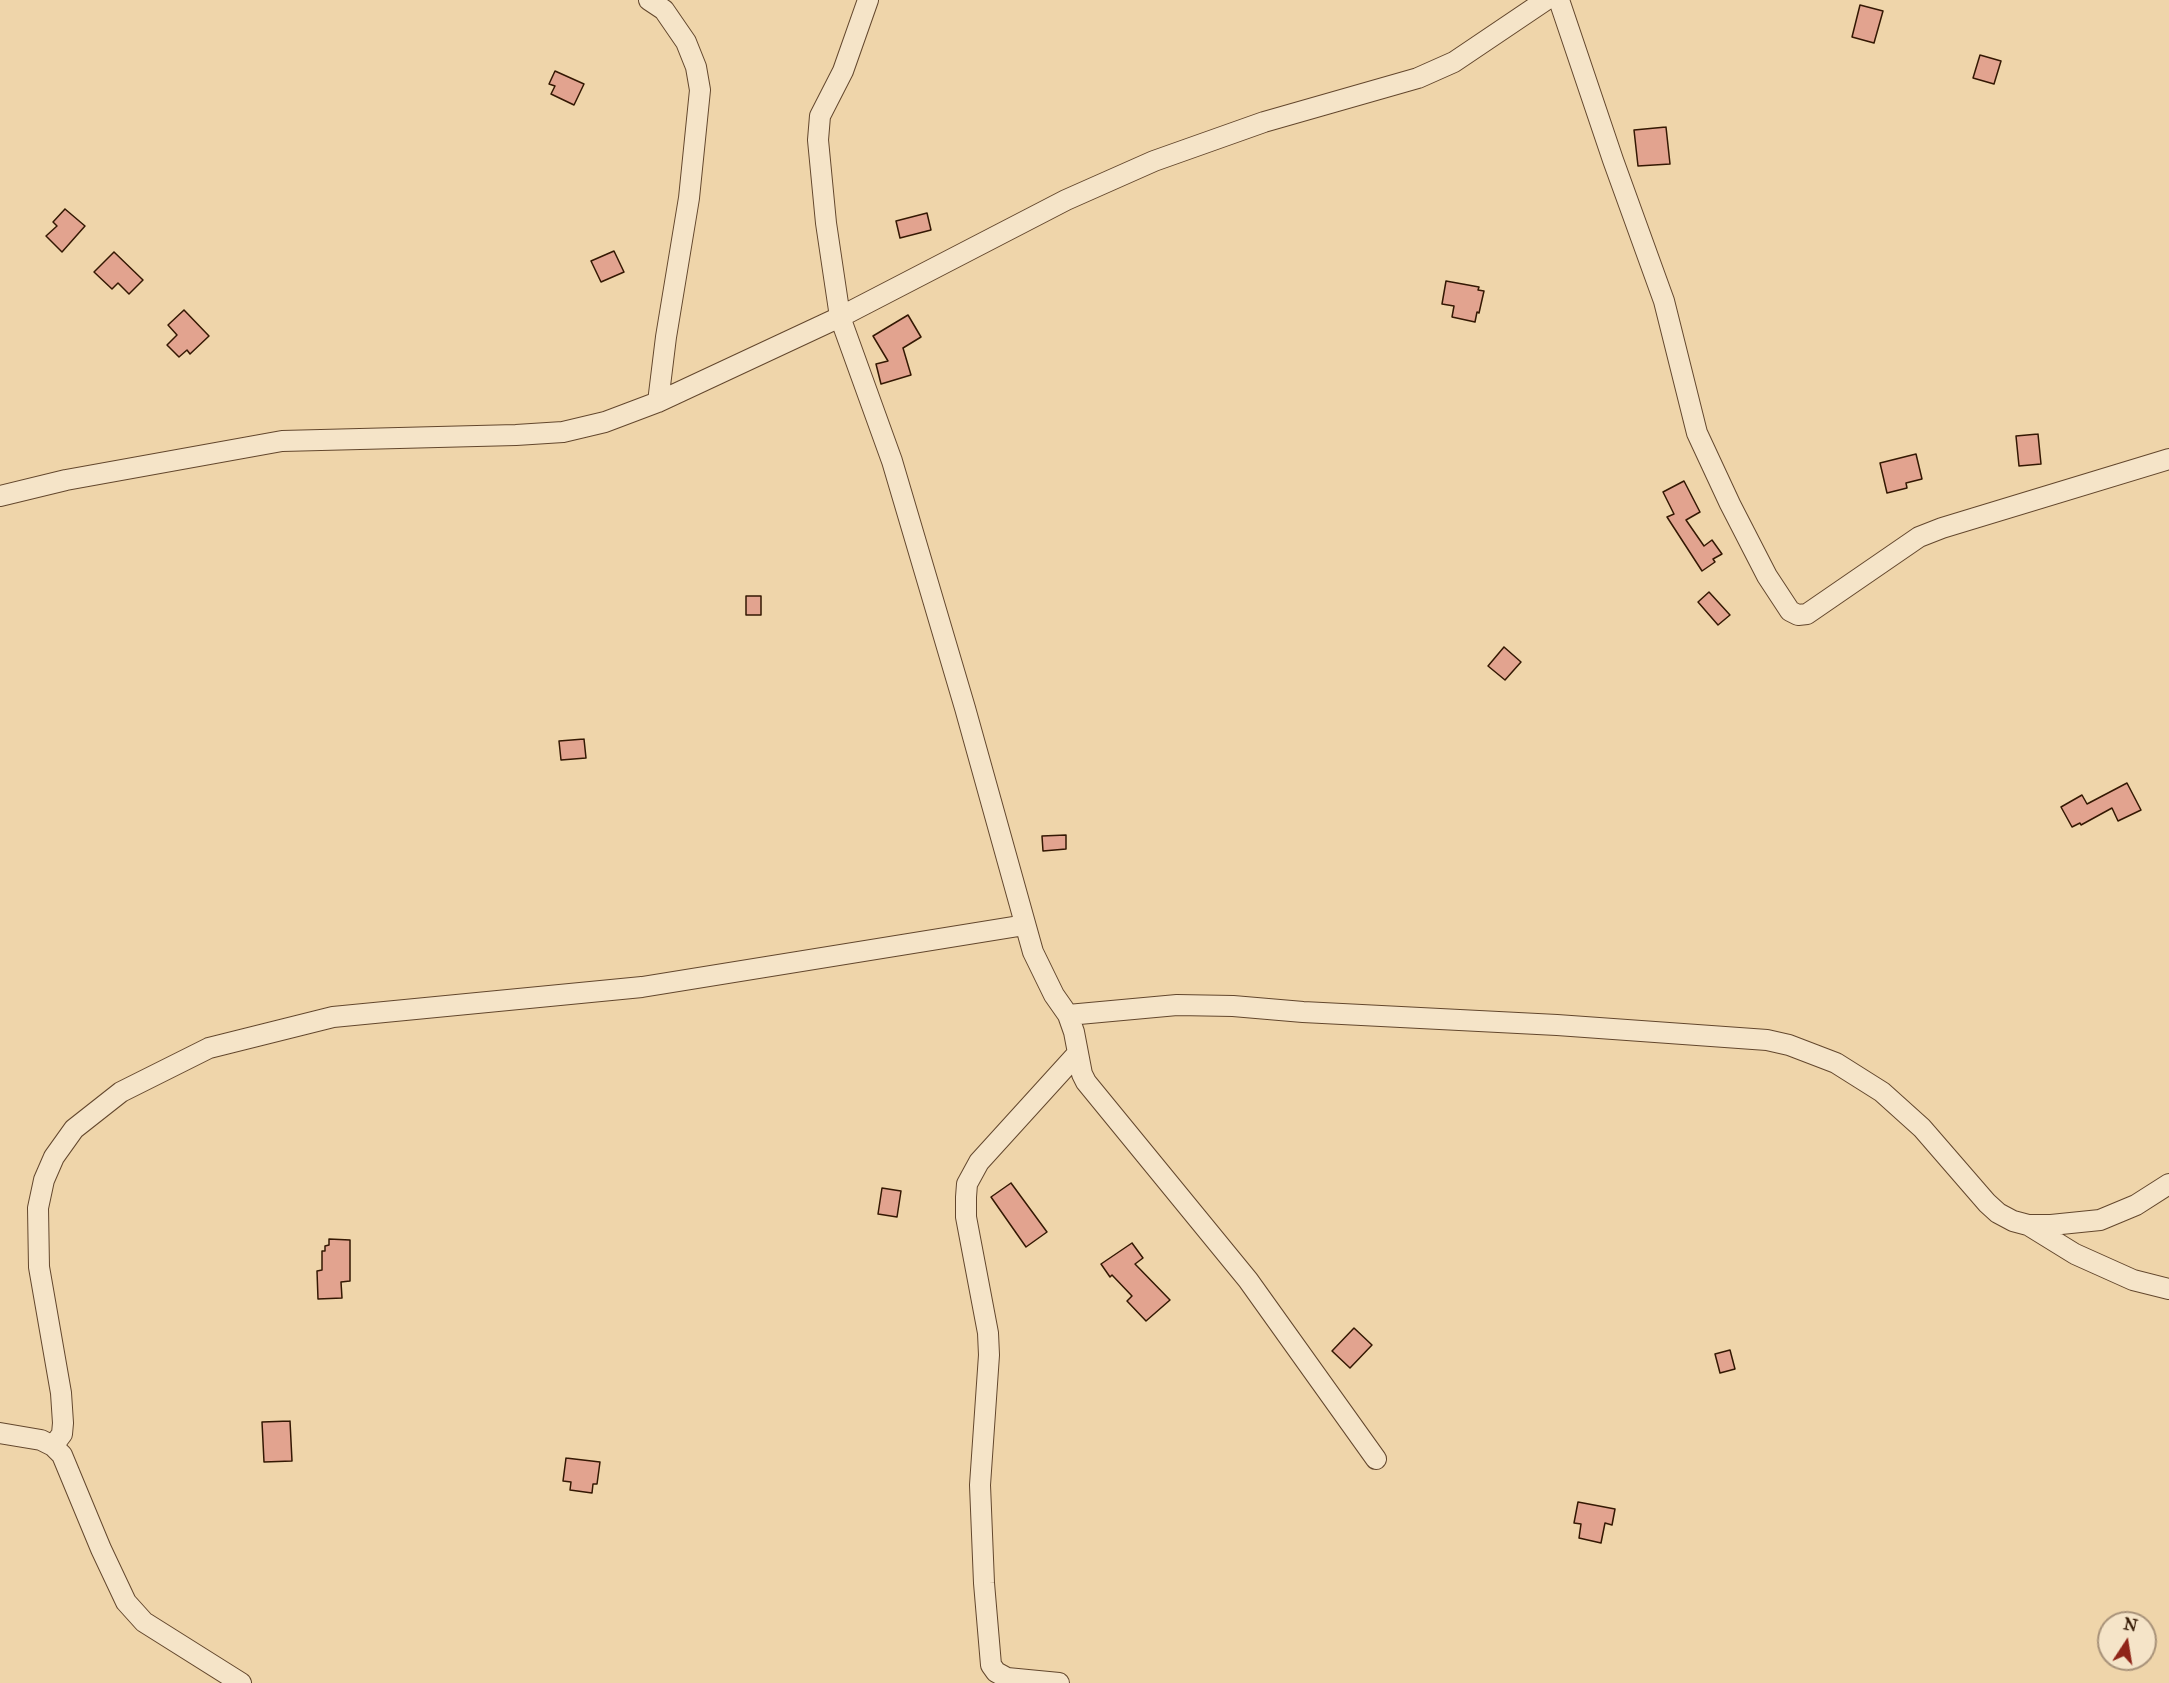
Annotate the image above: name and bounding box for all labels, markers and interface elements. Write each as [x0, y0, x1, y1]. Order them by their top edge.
north arrow [2097, 1611, 2157, 1671]
text: N [2122, 1614, 2139, 1636]

